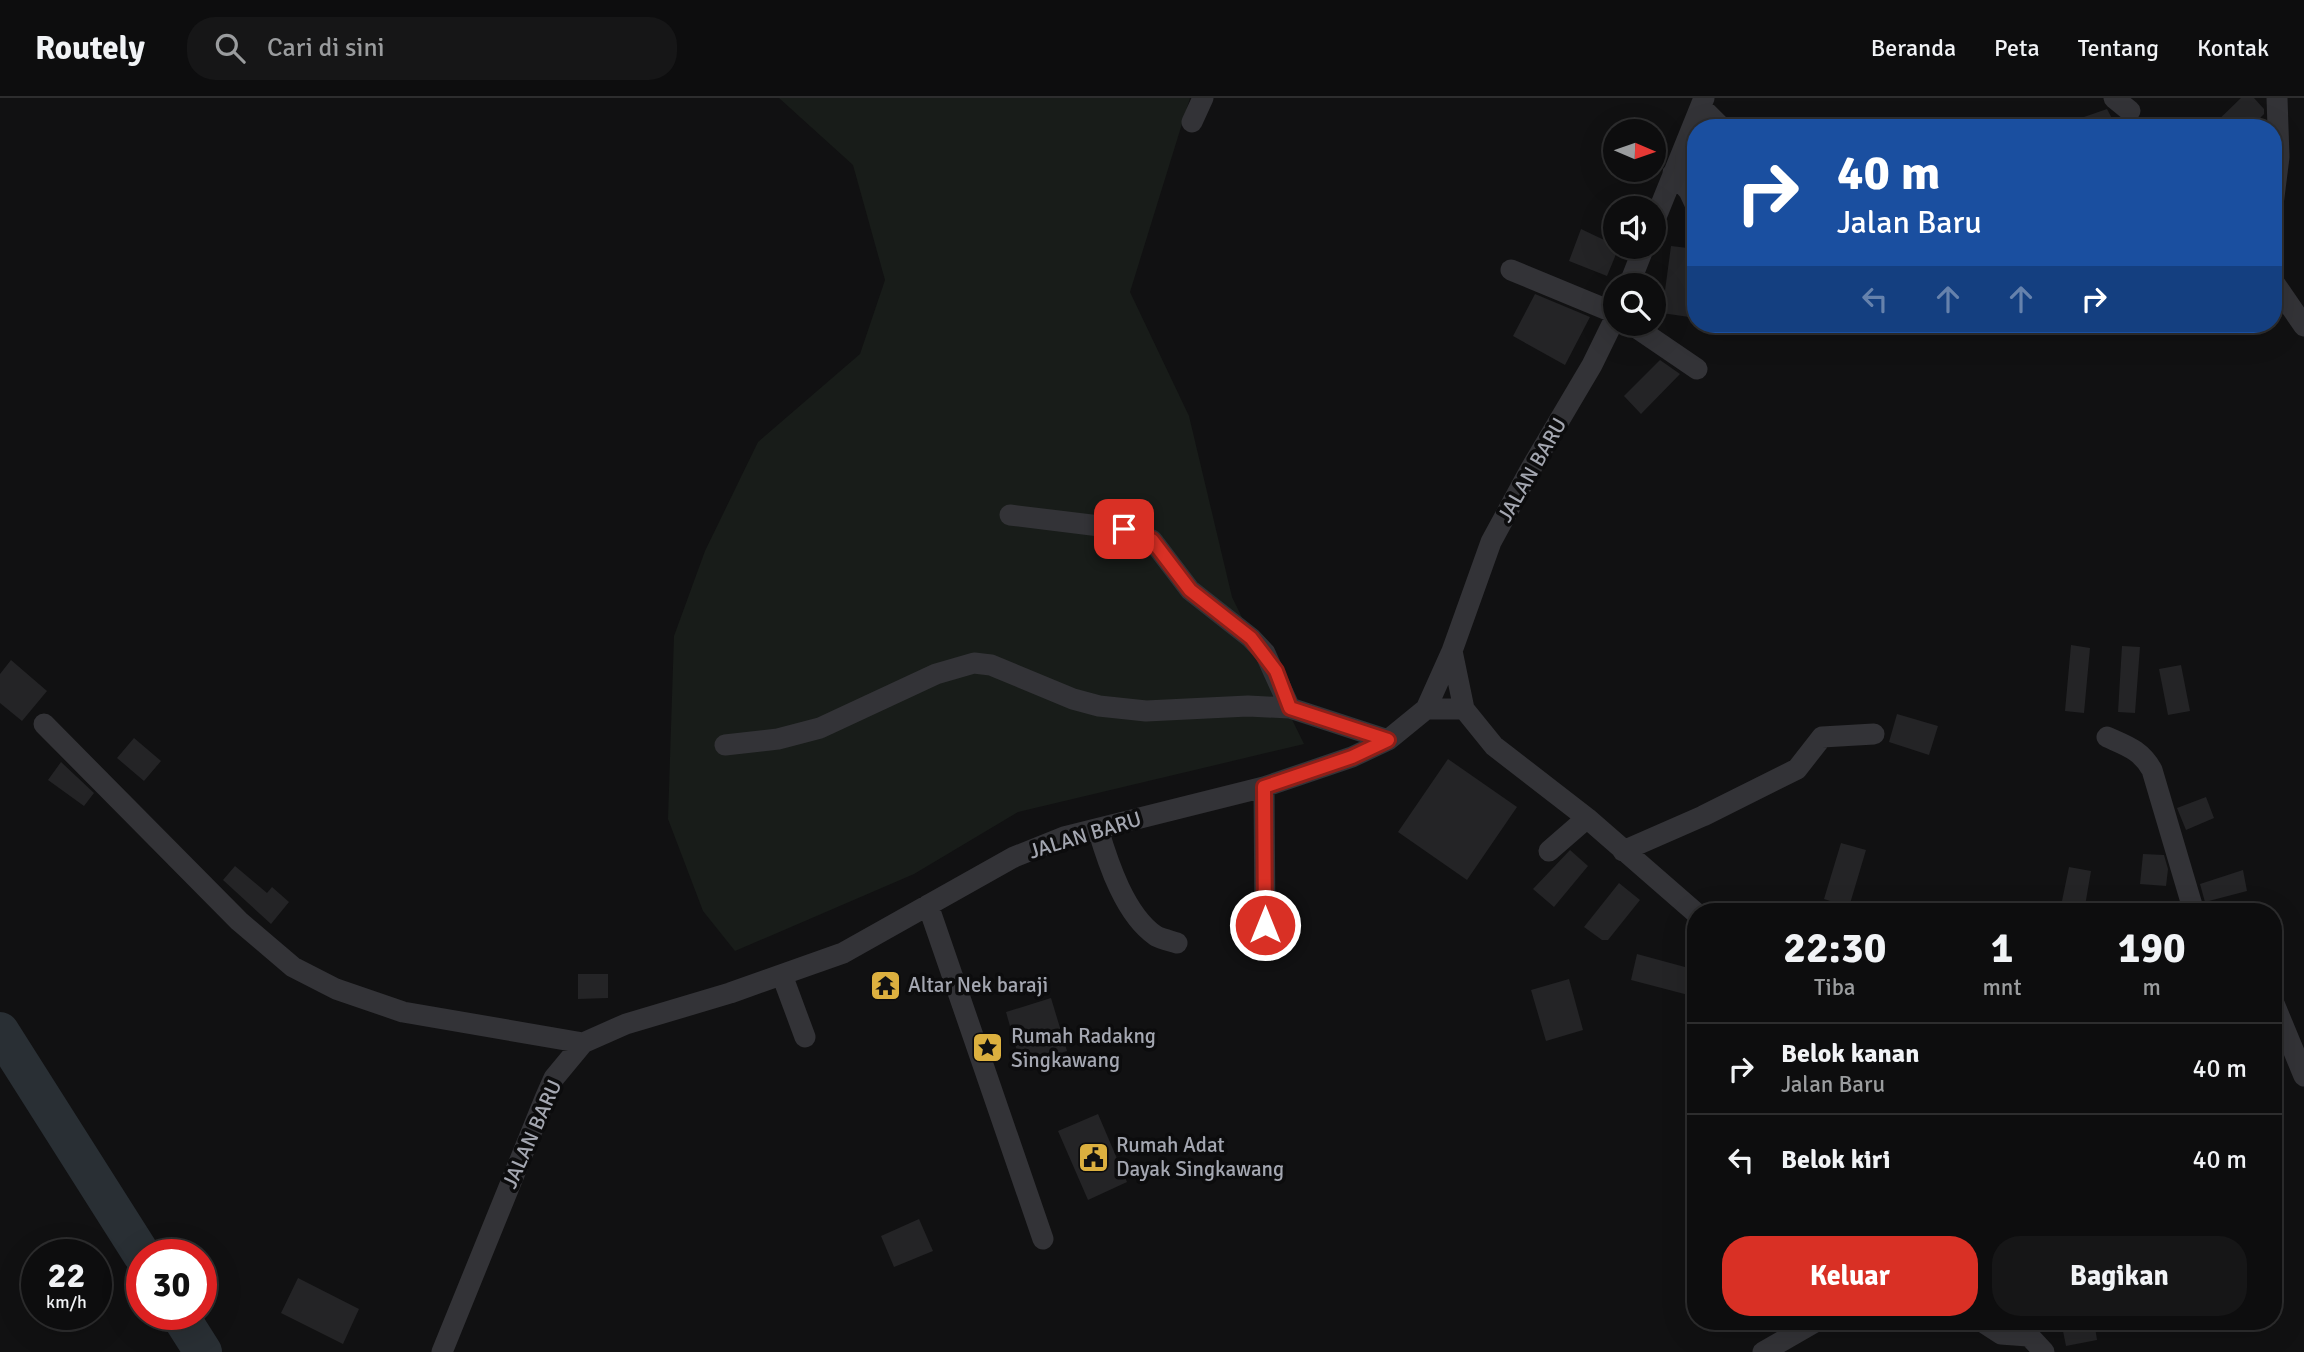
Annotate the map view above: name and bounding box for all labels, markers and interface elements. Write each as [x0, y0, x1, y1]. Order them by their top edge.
search box [187, 17, 677, 80]
text: Routely [35, 28, 145, 69]
icon: search [211, 29, 249, 67]
text: Cari di sini [267, 32, 385, 64]
text: Beranda [1871, 33, 1956, 63]
text: Peta [1994, 33, 2040, 63]
text: Tentang [2078, 33, 2159, 63]
text: Kontak [2197, 33, 2269, 63]
north arrow [1603, 119, 1666, 182]
map controls [1603, 119, 1666, 336]
text: 40 m [1837, 143, 1940, 203]
icon: right [1722, 147, 1813, 238]
button: sound [1603, 196, 1666, 259]
text: Jalan Baru [1837, 203, 1982, 242]
button: search [1603, 273, 1666, 336]
icon: left [1856, 280, 1894, 318]
icon: ahead [1929, 280, 1967, 318]
icon: ahead [2002, 280, 2040, 318]
icon: right [2075, 280, 2113, 318]
street label: JALAN BARU [1492, 413, 1572, 527]
pin [1094, 499, 1154, 559]
icon: arrive [1105, 510, 1143, 548]
street label: JALAN BARU [1026, 806, 1144, 864]
position arrow [1228, 888, 1302, 962]
text: 22:30 [1783, 923, 1886, 974]
text: 1 [1991, 923, 2013, 974]
text: 190 [2118, 923, 2186, 974]
temple icon: Altar Nek baraji [868, 968, 902, 1002]
place label: Altar Nek baraji [908, 972, 1048, 998]
text: Tiba [1814, 973, 1855, 1002]
text: mnt [1983, 973, 2021, 1002]
text: m [2143, 973, 2161, 1002]
place label: Rumah Radakng Singkawang [1011, 1023, 1156, 1073]
place icon: Rumah Radakng Singkawang [971, 1031, 1005, 1065]
text: Belok kanan [1781, 1038, 1919, 1070]
icon: right [1722, 1050, 1760, 1088]
text: 40 m [2192, 1053, 2247, 1085]
text: Jalan Baru [1781, 1070, 1885, 1099]
street label: JALAN BARU [496, 1076, 568, 1192]
place label: Rumah Adat Dayak Singkawang [1116, 1132, 1284, 1182]
public building icon: Rumah Adat Dayak Singkawang [1076, 1140, 1110, 1174]
icon: left [1722, 1141, 1760, 1179]
text: Belok kiri [1781, 1144, 1890, 1176]
text: 40 m [2192, 1144, 2247, 1176]
button: Keluar [1722, 1236, 1978, 1316]
button: Bagikan [1992, 1236, 2247, 1316]
speed limit sign: 30 [126, 1239, 217, 1330]
text: 22 [48, 1254, 85, 1297]
text: km/h [46, 1291, 87, 1313]

